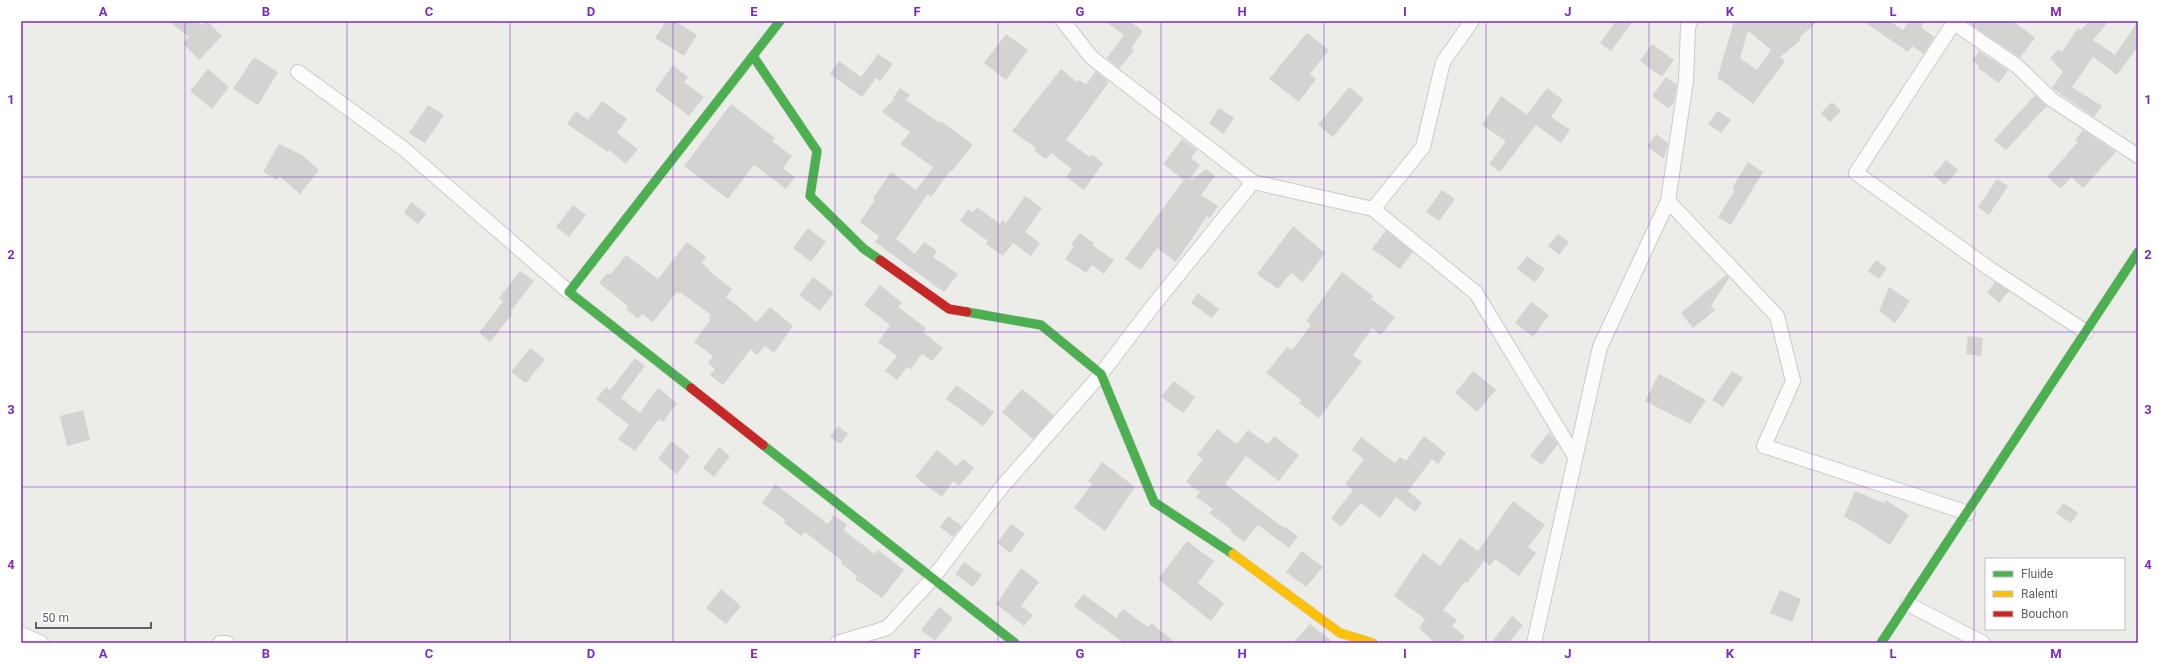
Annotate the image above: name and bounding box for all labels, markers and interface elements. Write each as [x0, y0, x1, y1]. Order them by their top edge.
text: A [99, 4, 108, 19]
text: B [262, 4, 270, 19]
text: C [425, 4, 434, 19]
text: D [587, 4, 595, 19]
text: E [750, 4, 758, 19]
text: F [913, 4, 921, 19]
text: G [1076, 4, 1085, 19]
text: H [1237, 4, 1247, 19]
text: I [1403, 4, 1407, 19]
text: J [1564, 4, 1572, 19]
text: K [1726, 4, 1735, 19]
text: L [1889, 4, 1897, 19]
text: M [2050, 4, 2062, 19]
text: 1 [7, 92, 15, 107]
text: 1 [2144, 92, 2152, 107]
text: 2 [7, 247, 15, 262]
text: 2 [2144, 247, 2152, 262]
text: 3 [7, 402, 15, 417]
text: 3 [2144, 402, 2152, 417]
text: 4 [7, 557, 15, 572]
text: 4 [2144, 557, 2152, 572]
legend [1985, 558, 2125, 630]
text: Fluide [2021, 567, 2053, 581]
text: Ralenti [2021, 587, 2058, 601]
scale bar [36, 604, 151, 630]
text: Bouchon [2021, 607, 2068, 621]
text: 50 m [42, 611, 69, 625]
text: A [99, 646, 108, 661]
text: B [262, 646, 270, 661]
text: C [425, 646, 434, 661]
text: D [587, 646, 595, 661]
text: E [750, 646, 758, 661]
text: F [913, 646, 921, 661]
text: G [1076, 646, 1085, 661]
text: H [1237, 646, 1247, 661]
text: I [1403, 646, 1407, 661]
text: J [1564, 646, 1572, 661]
text: K [1726, 646, 1735, 661]
text: L [1889, 646, 1897, 661]
text: M [2050, 646, 2062, 661]

